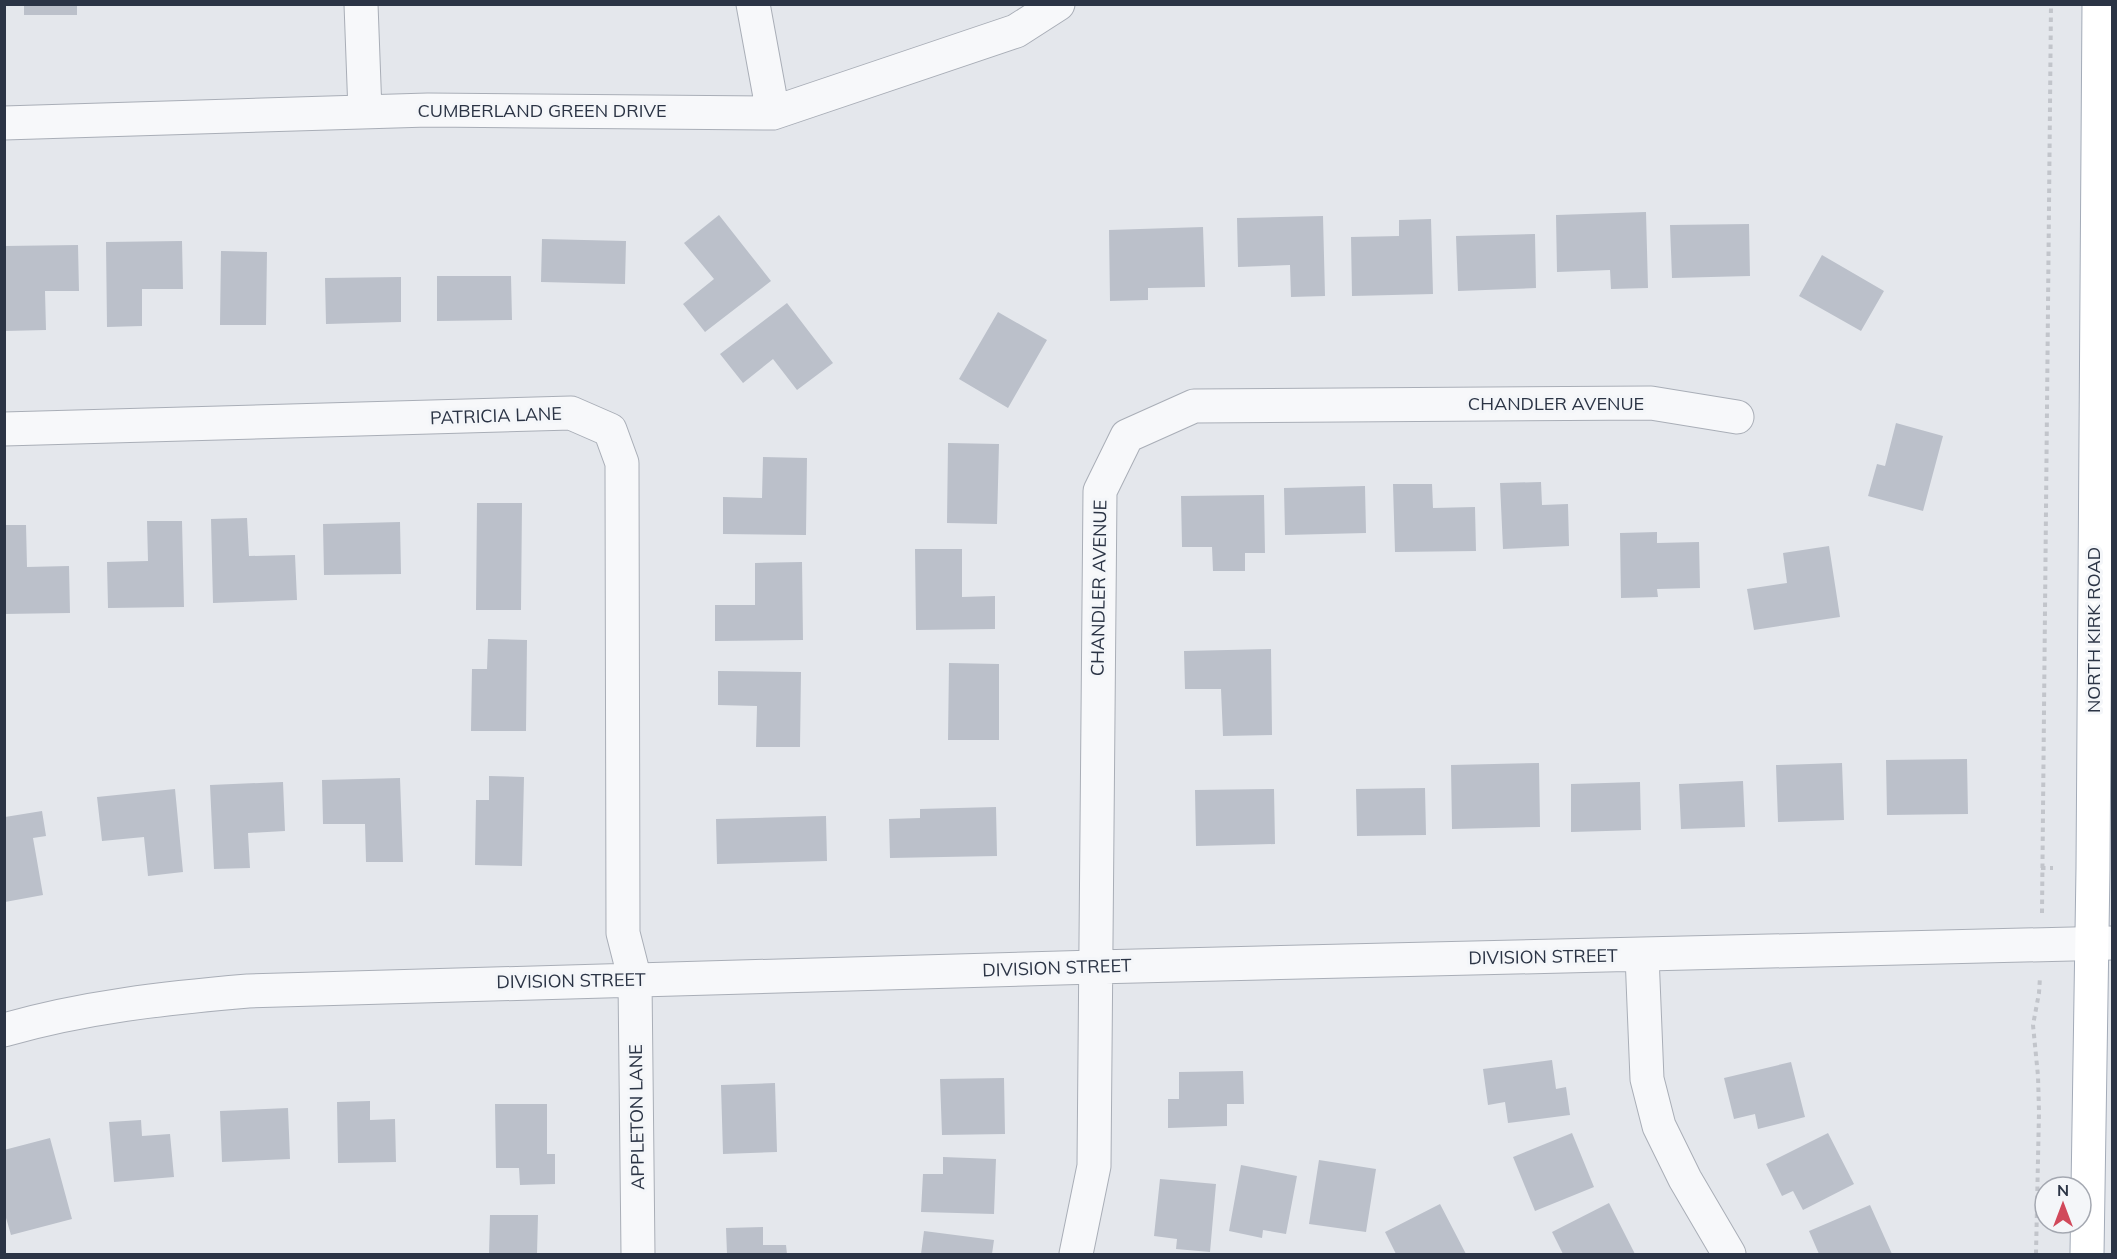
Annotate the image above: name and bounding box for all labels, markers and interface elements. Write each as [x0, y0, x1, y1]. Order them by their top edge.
street label: CUMBERLAND GREEN DRIVE [417, 99, 667, 122]
street label: CHANDLER AVENUE [1468, 392, 1644, 415]
street label: PATRICIA LANE [430, 402, 562, 429]
street label: CHANDLER AVENUE [1085, 500, 1112, 676]
street label: NORTH KIRK ROAD [2082, 547, 2105, 713]
street label: DIVISION STREET [1468, 944, 1618, 969]
street label: DIVISION STREET [982, 953, 1132, 982]
street label: DIVISION STREET [496, 968, 646, 993]
street label: APPLETON LANE [624, 1044, 649, 1190]
north arrow [2033, 1175, 2093, 1235]
text: N [2057, 1180, 2069, 1200]

